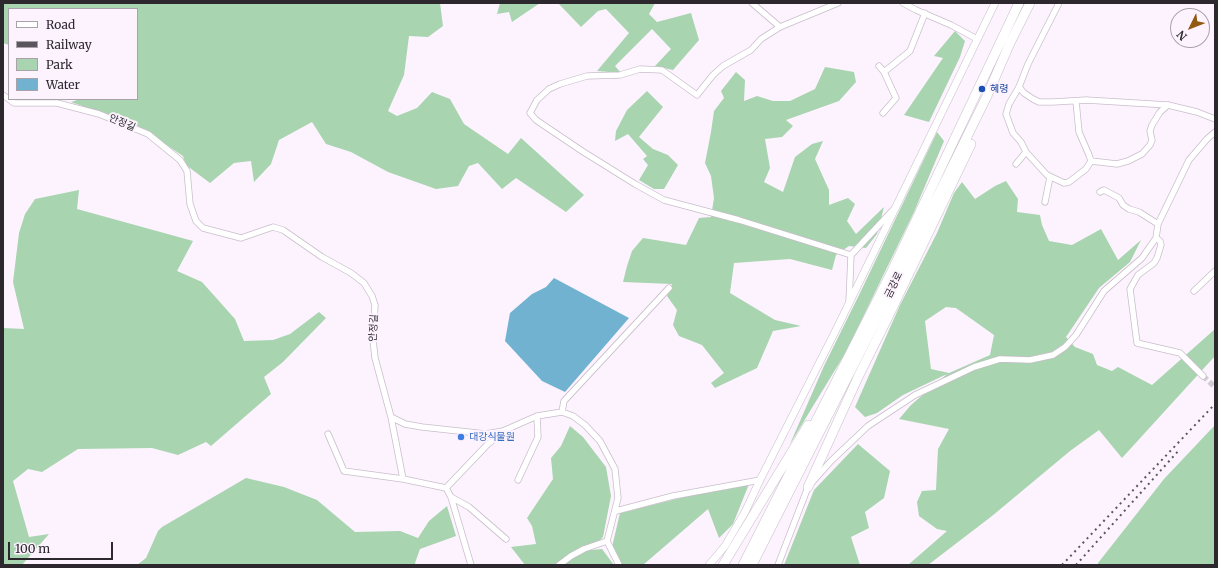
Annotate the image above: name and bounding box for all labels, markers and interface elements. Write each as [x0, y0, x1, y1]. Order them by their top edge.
legend [8, 8, 138, 100]
north arrow [1170, 8, 1210, 48]
text: Road [46, 17, 75, 32]
text: N [1174, 28, 1190, 43]
text: Railway [46, 37, 92, 52]
text: Park [46, 57, 73, 72]
text: Water [46, 77, 80, 92]
place label: 혜령 [990, 83, 1008, 95]
marker: 혜령 [977, 84, 987, 94]
street label: 안정길 [107, 112, 137, 134]
street label: 금강로 [883, 270, 905, 300]
street label: 안정길 [367, 314, 381, 342]
place label: 대강식물원 [469, 431, 515, 443]
marker: 대강식물원 [456, 432, 466, 442]
scale bar [10, 534, 115, 560]
text: 100 m [15, 541, 50, 556]

